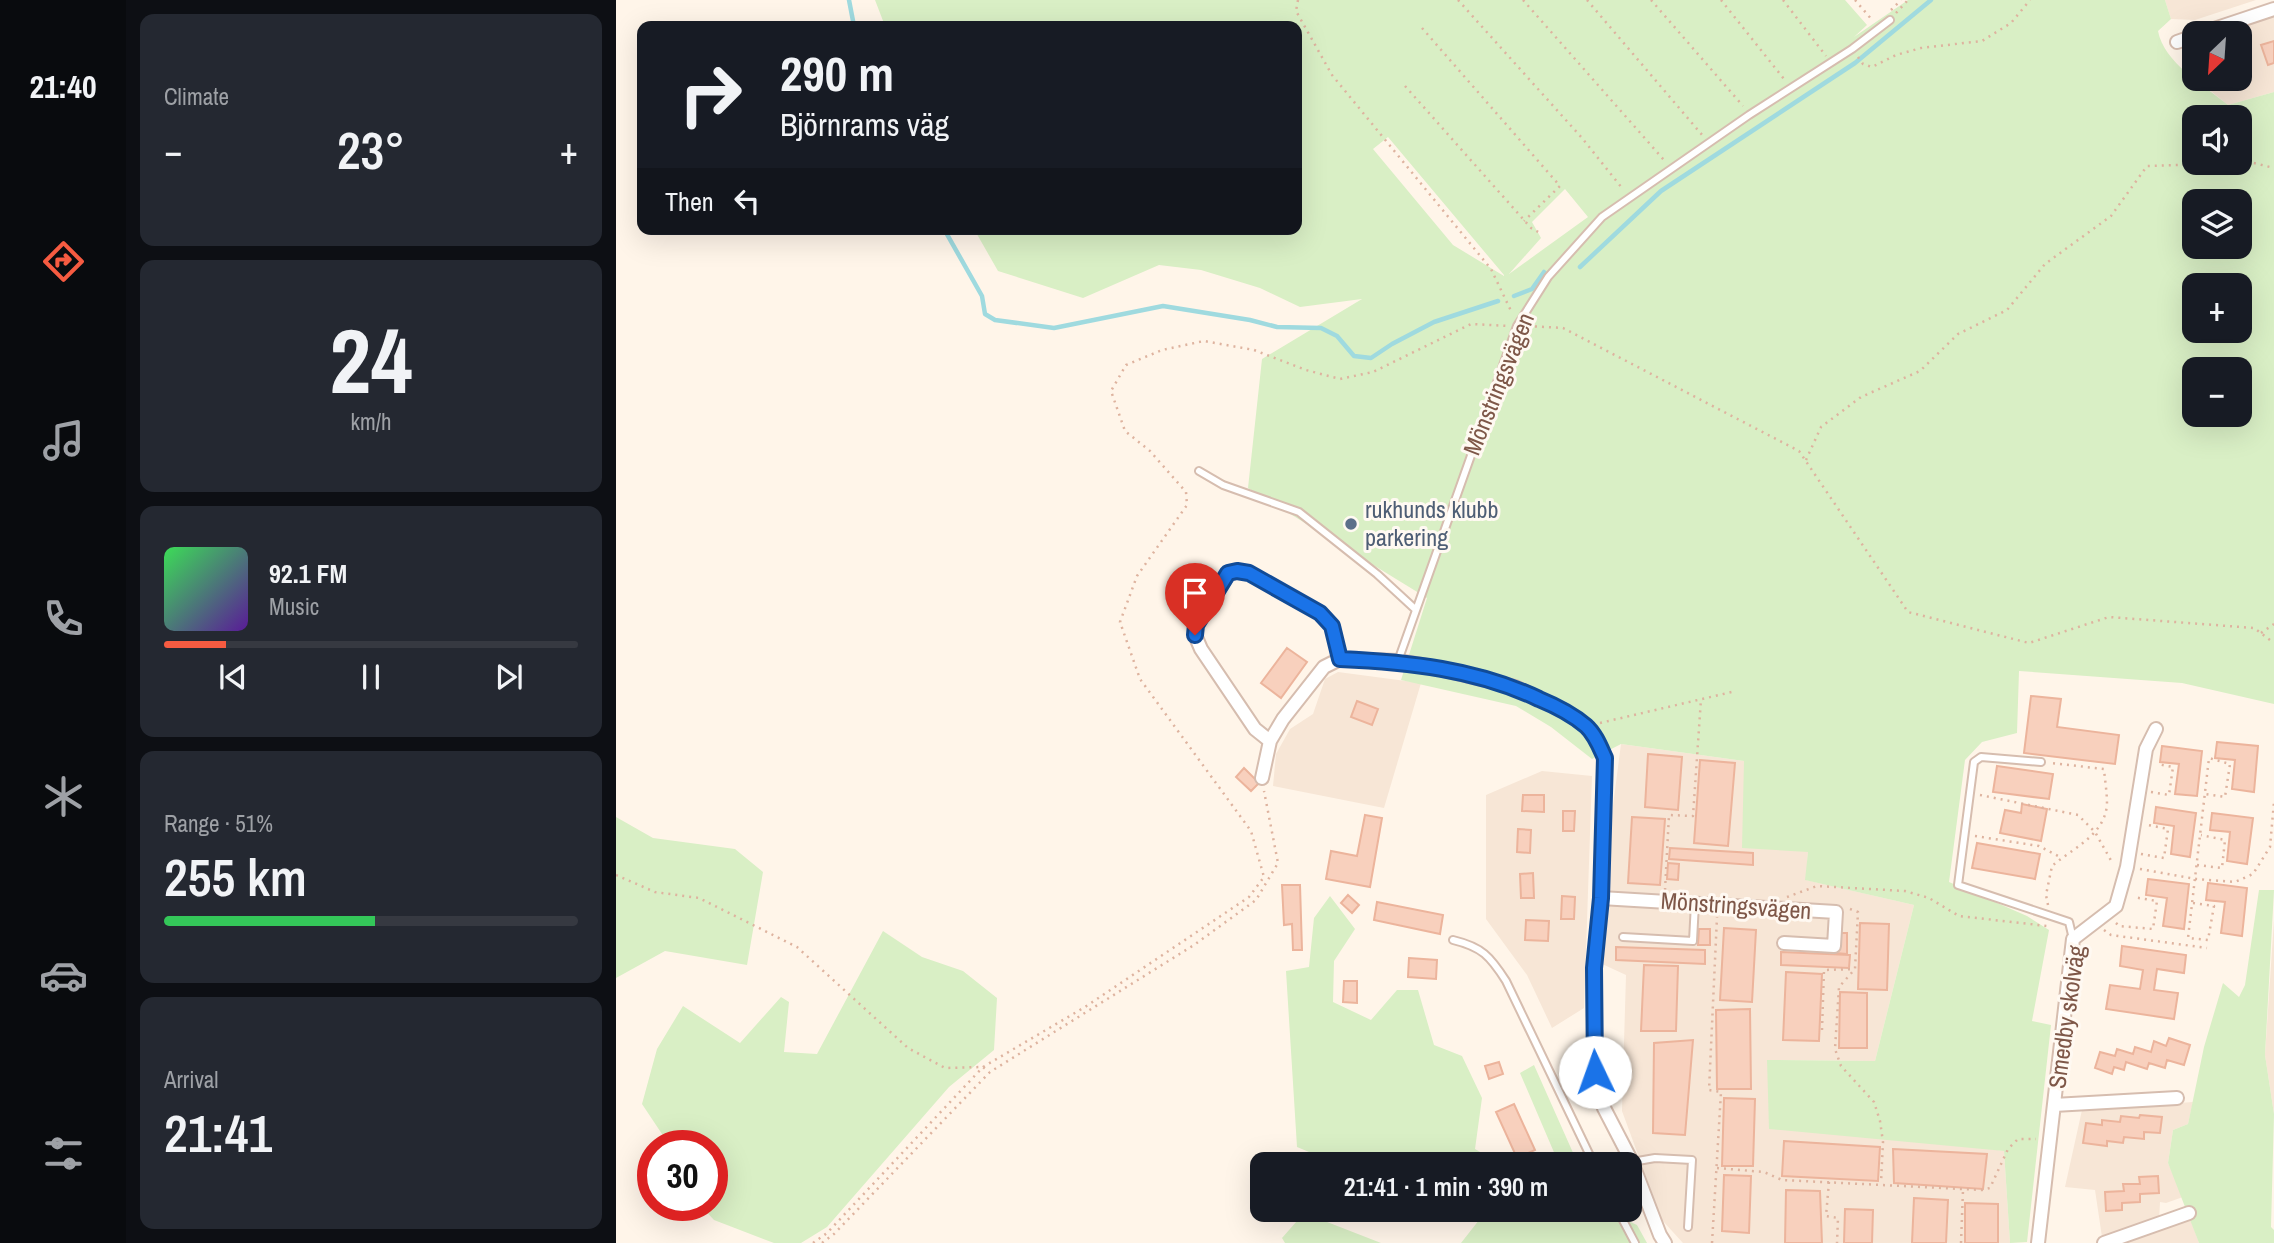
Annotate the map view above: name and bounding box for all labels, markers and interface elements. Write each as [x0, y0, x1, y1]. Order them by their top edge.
north arrow [2182, 21, 2252, 91]
map controls [2182, 21, 2252, 427]
text: 290 m [780, 40, 894, 106]
icon: right [665, 49, 756, 140]
text: 21:40 [29, 65, 97, 108]
text: Climate [164, 81, 229, 112]
text: Björnrams väg [780, 103, 949, 146]
button: sound [2182, 105, 2252, 175]
text: 23° [337, 115, 405, 185]
text: − [164, 125, 182, 176]
text: + [560, 125, 578, 176]
icon: left [728, 182, 766, 220]
text: Then [665, 184, 714, 219]
button: layers [2182, 189, 2252, 259]
icon: directions [39, 237, 88, 286]
button: + [2182, 273, 2252, 343]
text: 24 [330, 299, 413, 421]
street label: Mönstringsvägen [1455, 308, 1541, 460]
button: − [2182, 357, 2252, 427]
text: km/h [351, 406, 391, 437]
icon: music [39, 416, 88, 465]
place label: rukhunds klubb parkering [1365, 493, 1498, 553]
marker: rukhunds klubb parkering [1343, 516, 1359, 532]
text: 92.1 FM [269, 556, 347, 591]
pin [1165, 563, 1225, 635]
icon: arrive [1176, 574, 1214, 612]
text: Music [269, 591, 319, 622]
icon: phone [39, 594, 88, 643]
icon: previous [214, 658, 252, 696]
icon: pause [352, 658, 390, 696]
icon: next [490, 658, 528, 696]
icon: climate [39, 772, 88, 821]
text: Range · 51% [164, 808, 273, 839]
text: 255 km [164, 842, 307, 912]
street label: Mönstringsvägen [1660, 884, 1812, 926]
street label: Smedby skolväg [2040, 943, 2092, 1091]
icon: car [39, 951, 88, 1000]
position arrow [1558, 1035, 1632, 1109]
text: Arrival [164, 1064, 219, 1095]
text: 21:41 [164, 1098, 272, 1168]
icon: filters [39, 1129, 88, 1178]
speed limit sign: 30 [637, 1130, 728, 1221]
text: 21:41 · 1 min · 390 m [1344, 1169, 1548, 1204]

